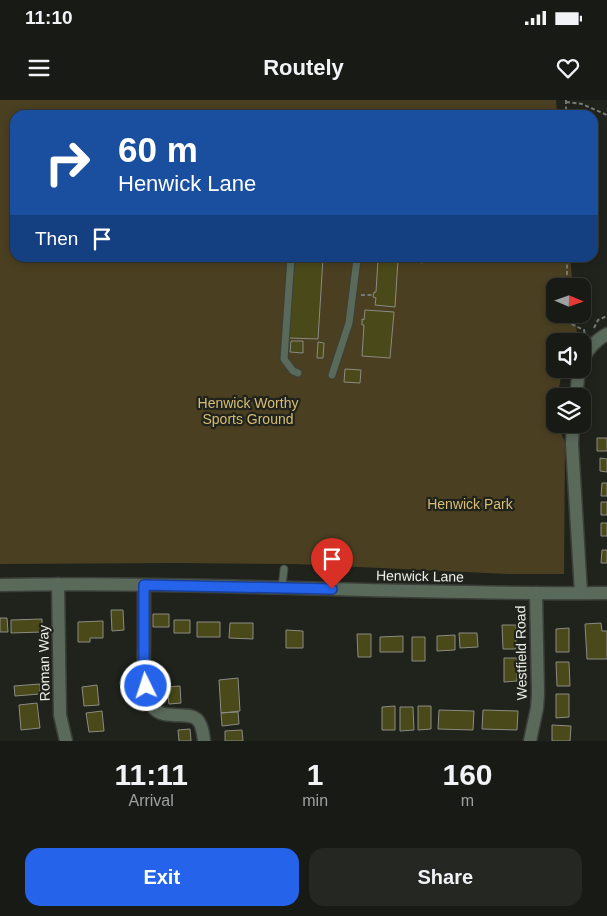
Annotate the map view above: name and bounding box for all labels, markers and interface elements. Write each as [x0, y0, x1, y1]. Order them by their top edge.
text: 11:10 [25, 7, 73, 28]
icon: menu [25, 54, 53, 82]
icon: heart [554, 54, 582, 82]
text: Routely [263, 55, 344, 80]
icon: right [35, 130, 100, 195]
text: 60 m [118, 130, 198, 169]
text: Henwick Lane [118, 171, 256, 196]
icon: arrive [88, 225, 116, 253]
text: Then [35, 228, 78, 249]
north arrow [546, 278, 591, 322]
map controls [546, 278, 591, 433]
button: sound [546, 333, 591, 378]
button: layers [546, 388, 591, 433]
park label: Henwick Worthy Sports Ground [198, 395, 298, 427]
park label: Henwick Park [427, 496, 514, 512]
pin [311, 538, 353, 589]
icon: arrive [318, 545, 346, 573]
street label: Henwick Lane [376, 567, 464, 585]
street label: Westfield Road [512, 606, 530, 700]
street label: Roman Way [35, 625, 53, 701]
position arrow [119, 659, 171, 711]
text: 11:11 [114, 758, 188, 791]
text: 1 [307, 758, 324, 791]
text: 160 [442, 758, 493, 791]
text: Arrival [128, 792, 174, 809]
text: min [302, 792, 328, 809]
text: m [461, 792, 474, 809]
button: Exit [25, 848, 299, 906]
button: Share [309, 848, 582, 906]

